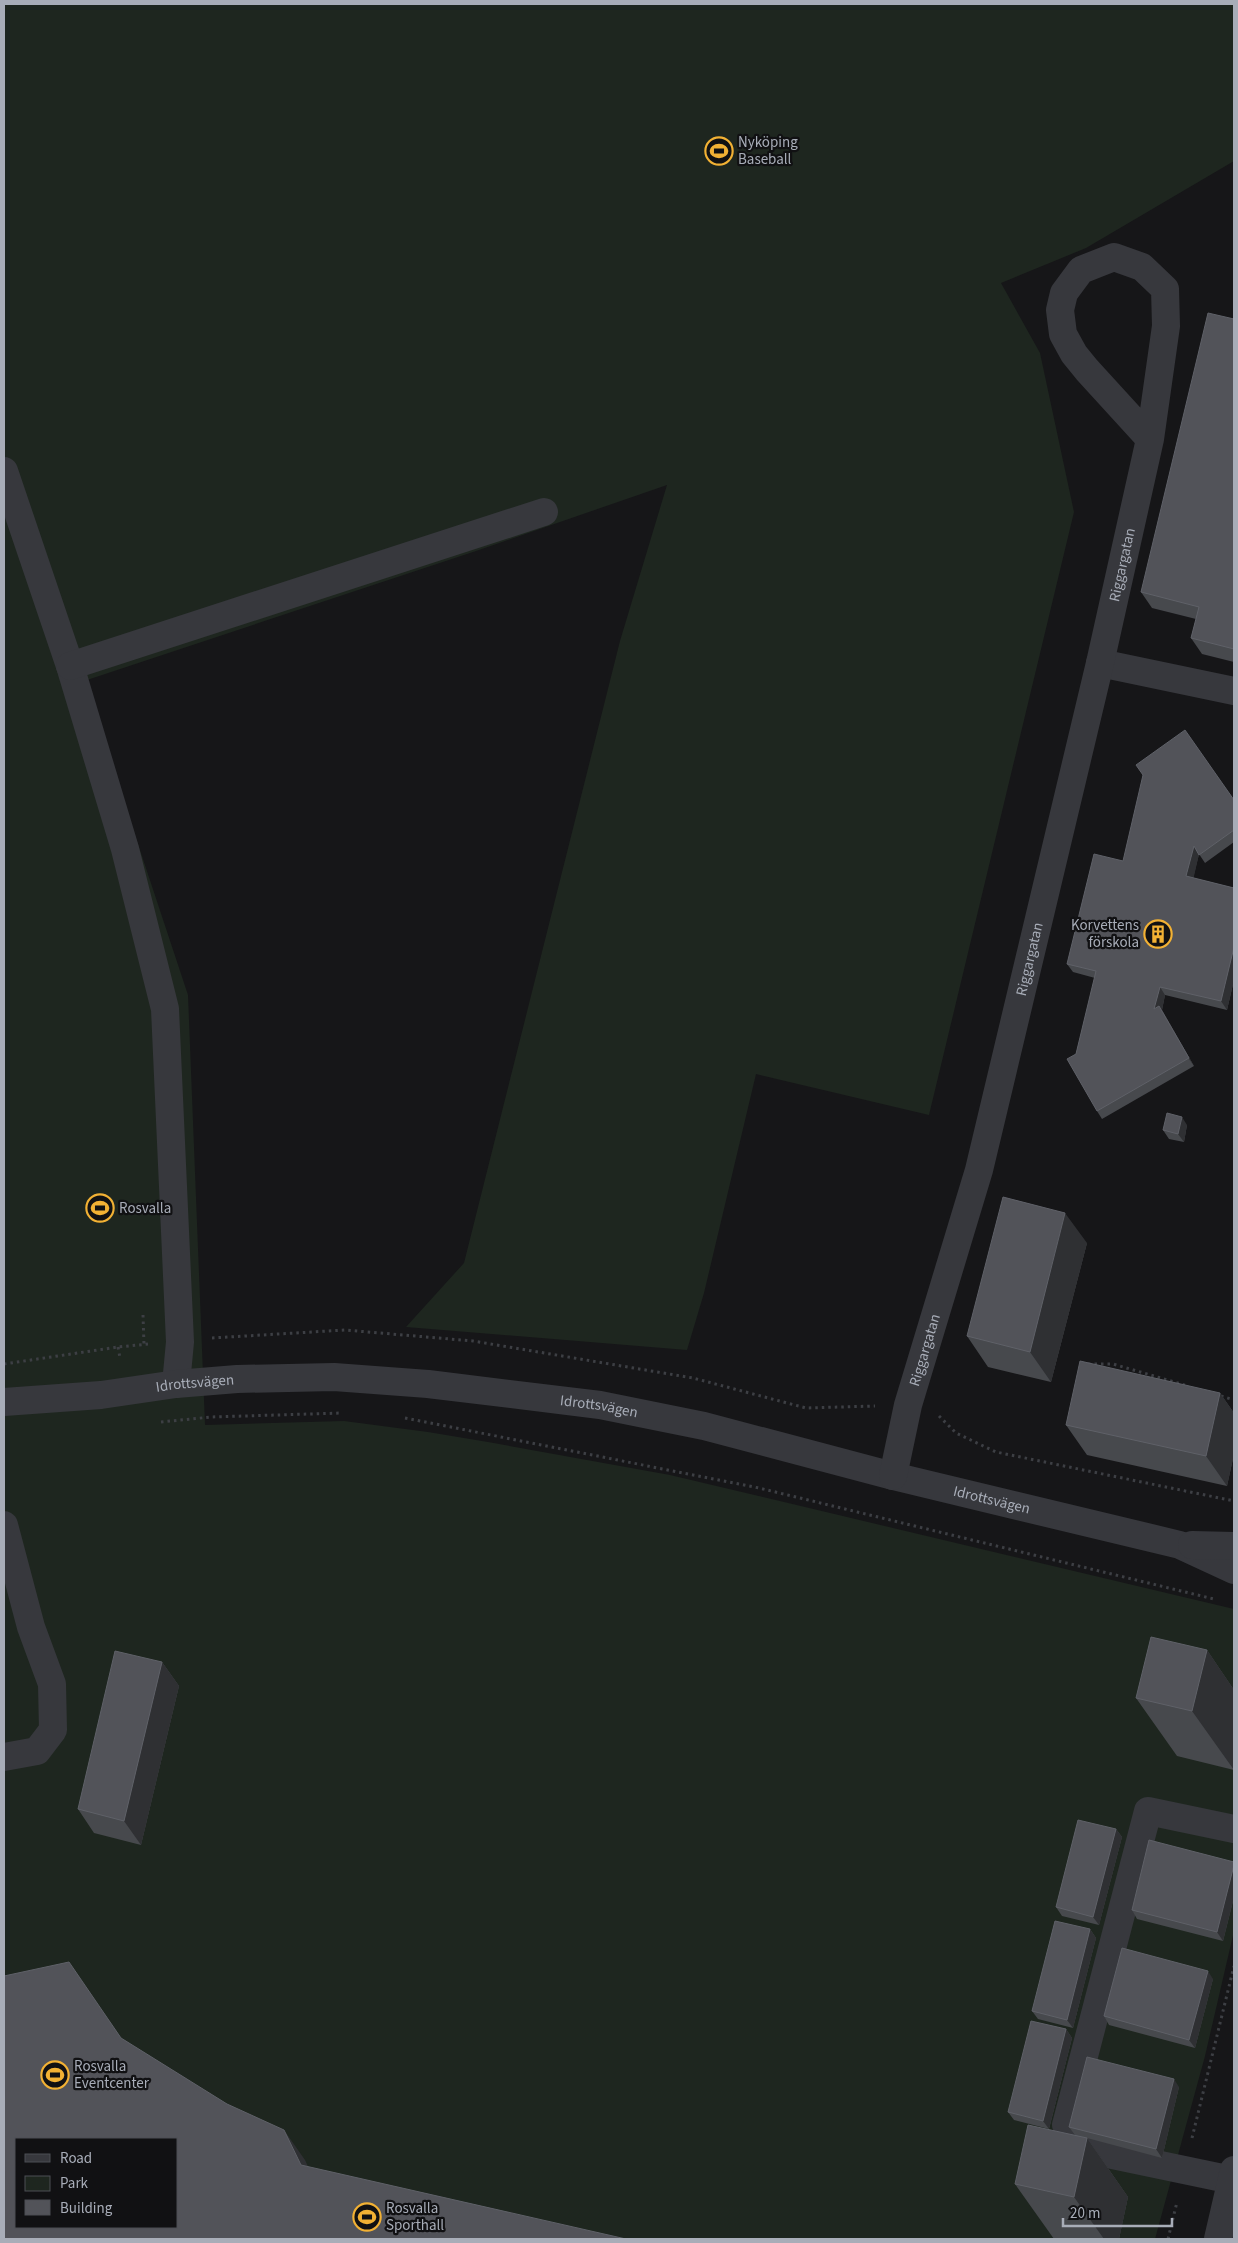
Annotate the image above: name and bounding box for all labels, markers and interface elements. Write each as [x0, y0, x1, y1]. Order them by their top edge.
place label: Nyköping Baseball [738, 132, 798, 170]
sports icon: Nyköping Baseball [704, 136, 734, 166]
street label: Riggargatan [1104, 526, 1140, 604]
place label: Korvettens förskola [1071, 915, 1139, 953]
building icon: Korvettens förskola [1143, 919, 1173, 949]
street label: Riggargatan [1010, 920, 1048, 998]
sports icon: Rosvalla [85, 1193, 115, 1223]
place label: Rosvalla [119, 1198, 171, 1219]
street label: Riggargatan [904, 1311, 946, 1389]
street label: Idrottsvägen [154, 1369, 235, 1397]
street label: Idrottsvägen [559, 1390, 640, 1423]
street label: Idrottsvägen [951, 1480, 1032, 1519]
place label: Rosvalla Eventcenter [74, 2056, 150, 2094]
sports icon: Rosvalla Eventcenter [40, 2060, 70, 2090]
legend [15, 2138, 178, 2228]
text: Road [60, 2148, 92, 2169]
text: Park [60, 2173, 89, 2194]
scale bar [1063, 2196, 1172, 2228]
text: Building [60, 2198, 113, 2219]
place label: Rosvalla Sporthall [386, 2198, 444, 2236]
sports icon: Rosvalla Sporthall [352, 2202, 382, 2232]
text: 20 m [1070, 2203, 1100, 2224]

